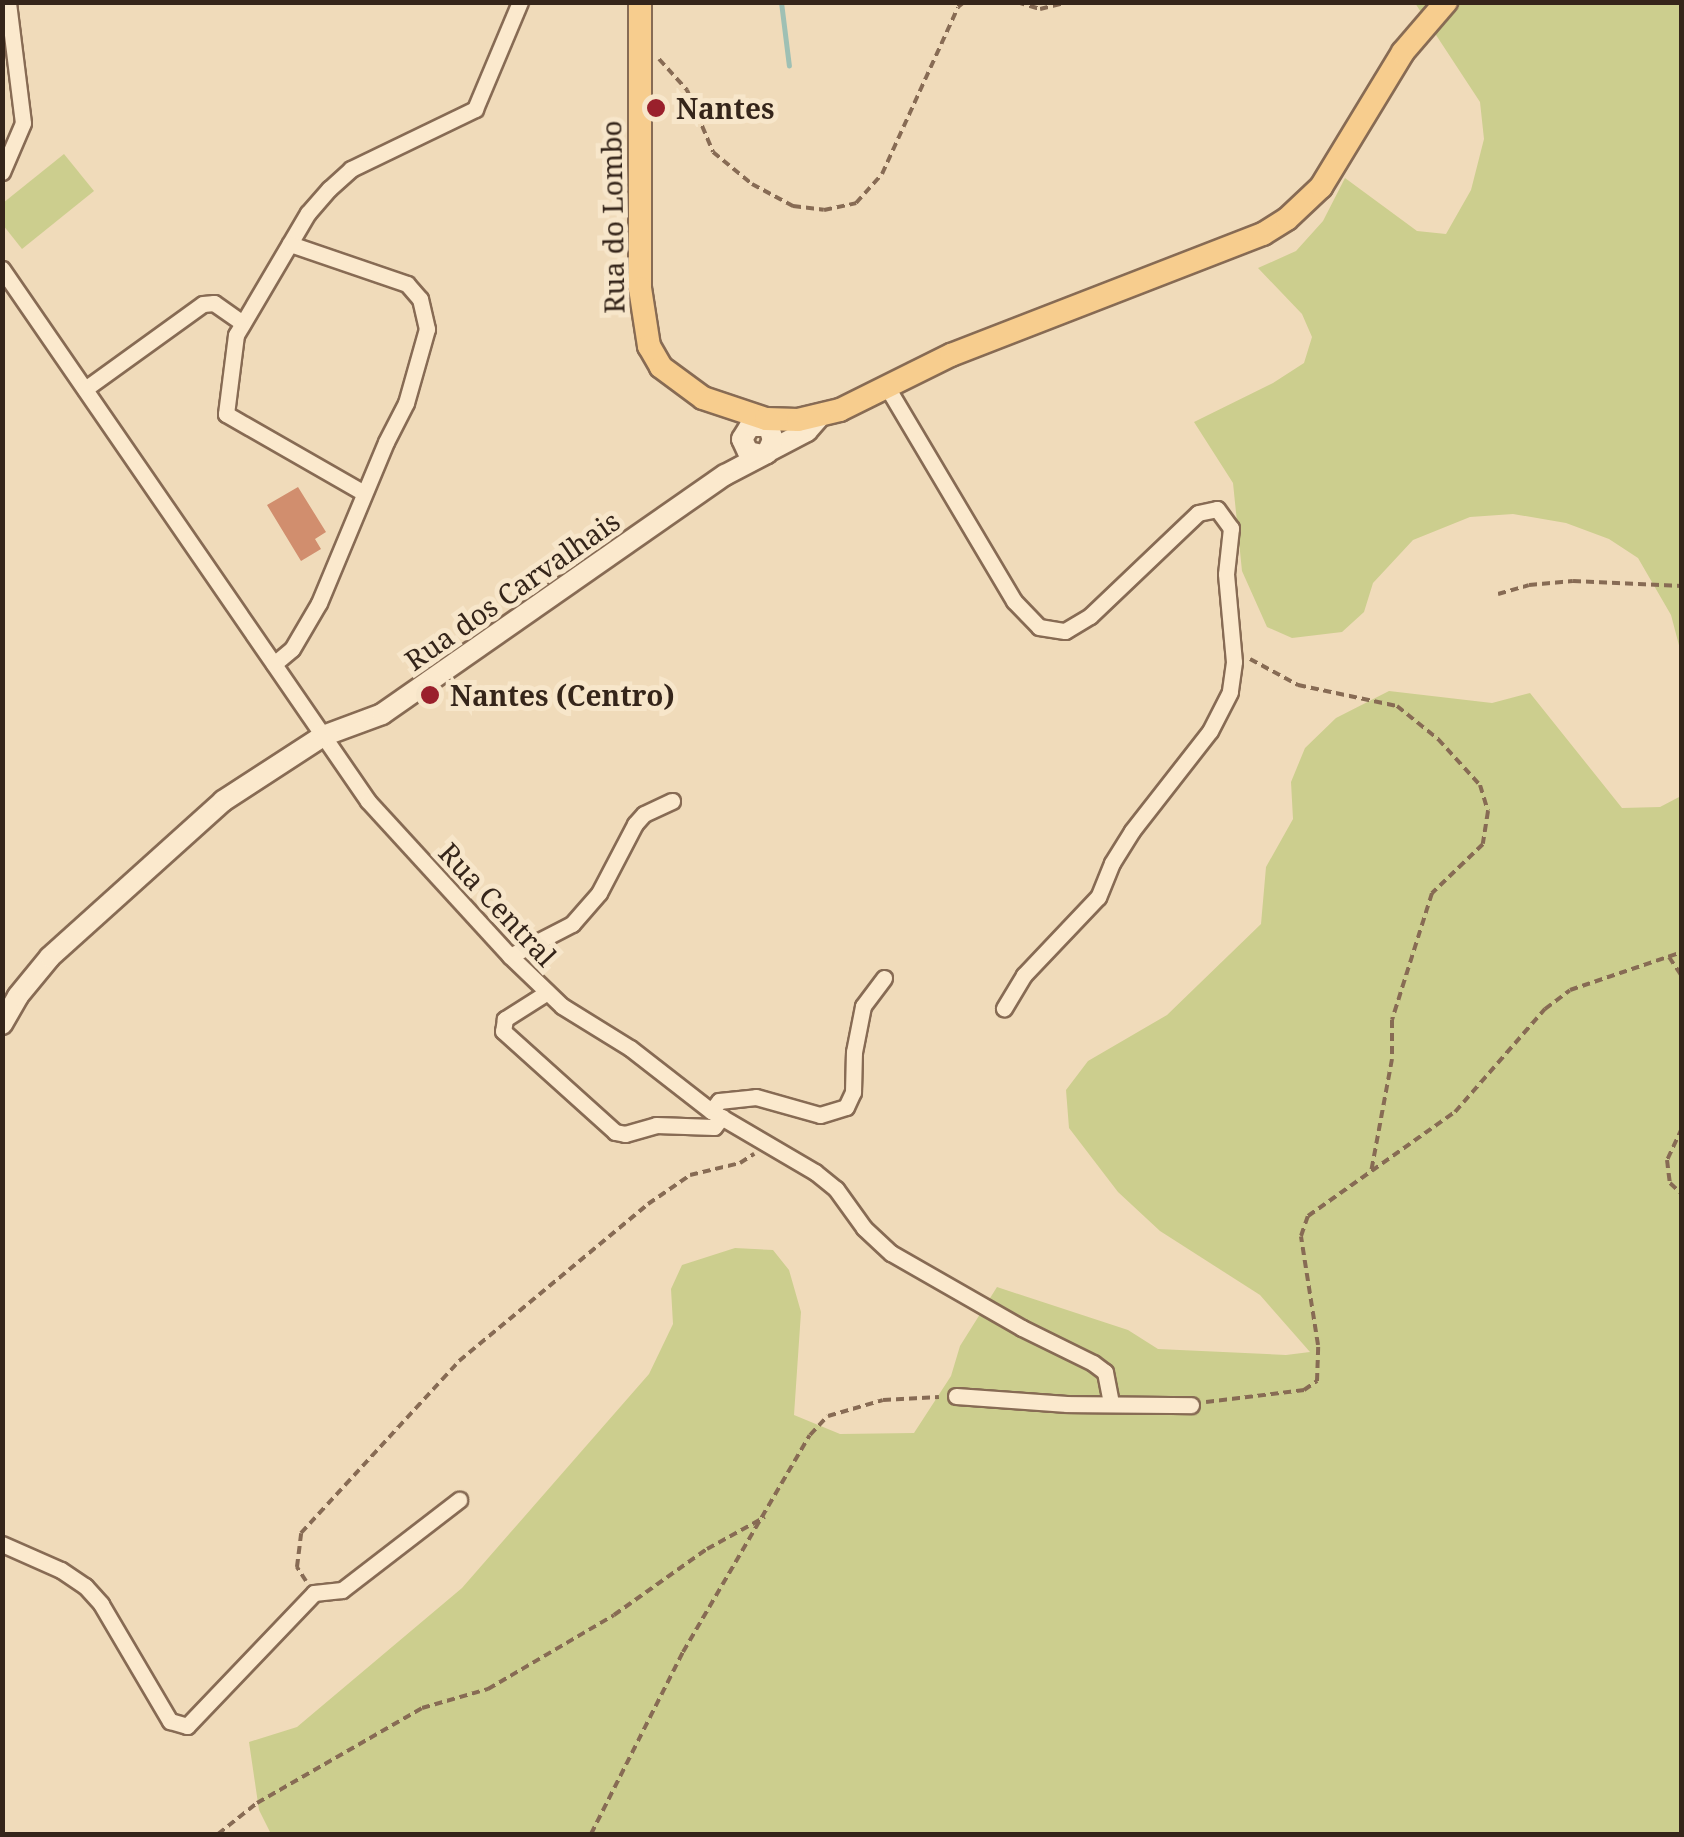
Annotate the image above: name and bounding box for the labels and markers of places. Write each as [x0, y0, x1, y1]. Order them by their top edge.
place label: Nantes [676, 91, 774, 125]
marker: Nantes [645, 97, 667, 119]
place label: Nantes (Centro) [450, 678, 675, 712]
marker: Nantes (Centro) [419, 684, 441, 706]

